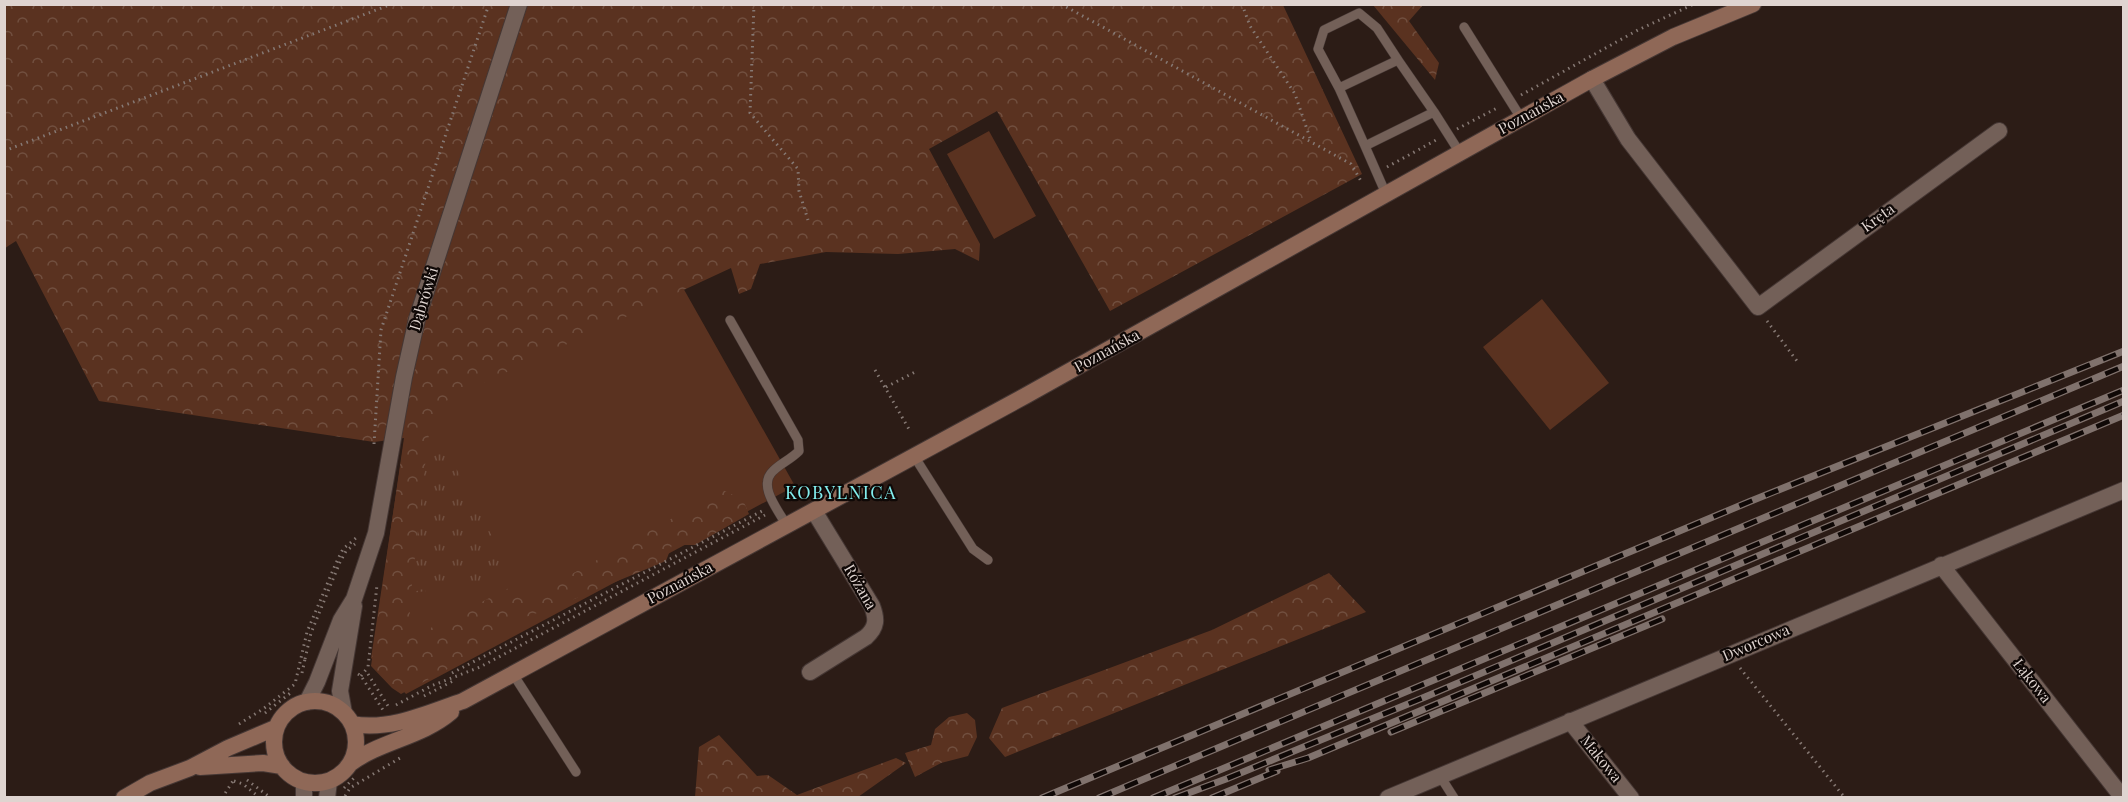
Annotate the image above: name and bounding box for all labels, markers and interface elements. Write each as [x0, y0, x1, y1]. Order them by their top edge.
street label: Poznańska [1494, 86, 1567, 138]
street label: Kręta [1857, 198, 1899, 236]
street label: Dąbrówki [404, 264, 442, 333]
street label: Poznańska [1070, 324, 1143, 376]
district label: KOBYLNICA [785, 480, 897, 504]
street label: Poznańska [643, 556, 716, 608]
street label: Różana [840, 560, 882, 613]
street label: Dworcowa [1719, 619, 1793, 665]
street label: Łąkowa [2009, 654, 2057, 707]
street label: Makowa [1577, 731, 1627, 787]

